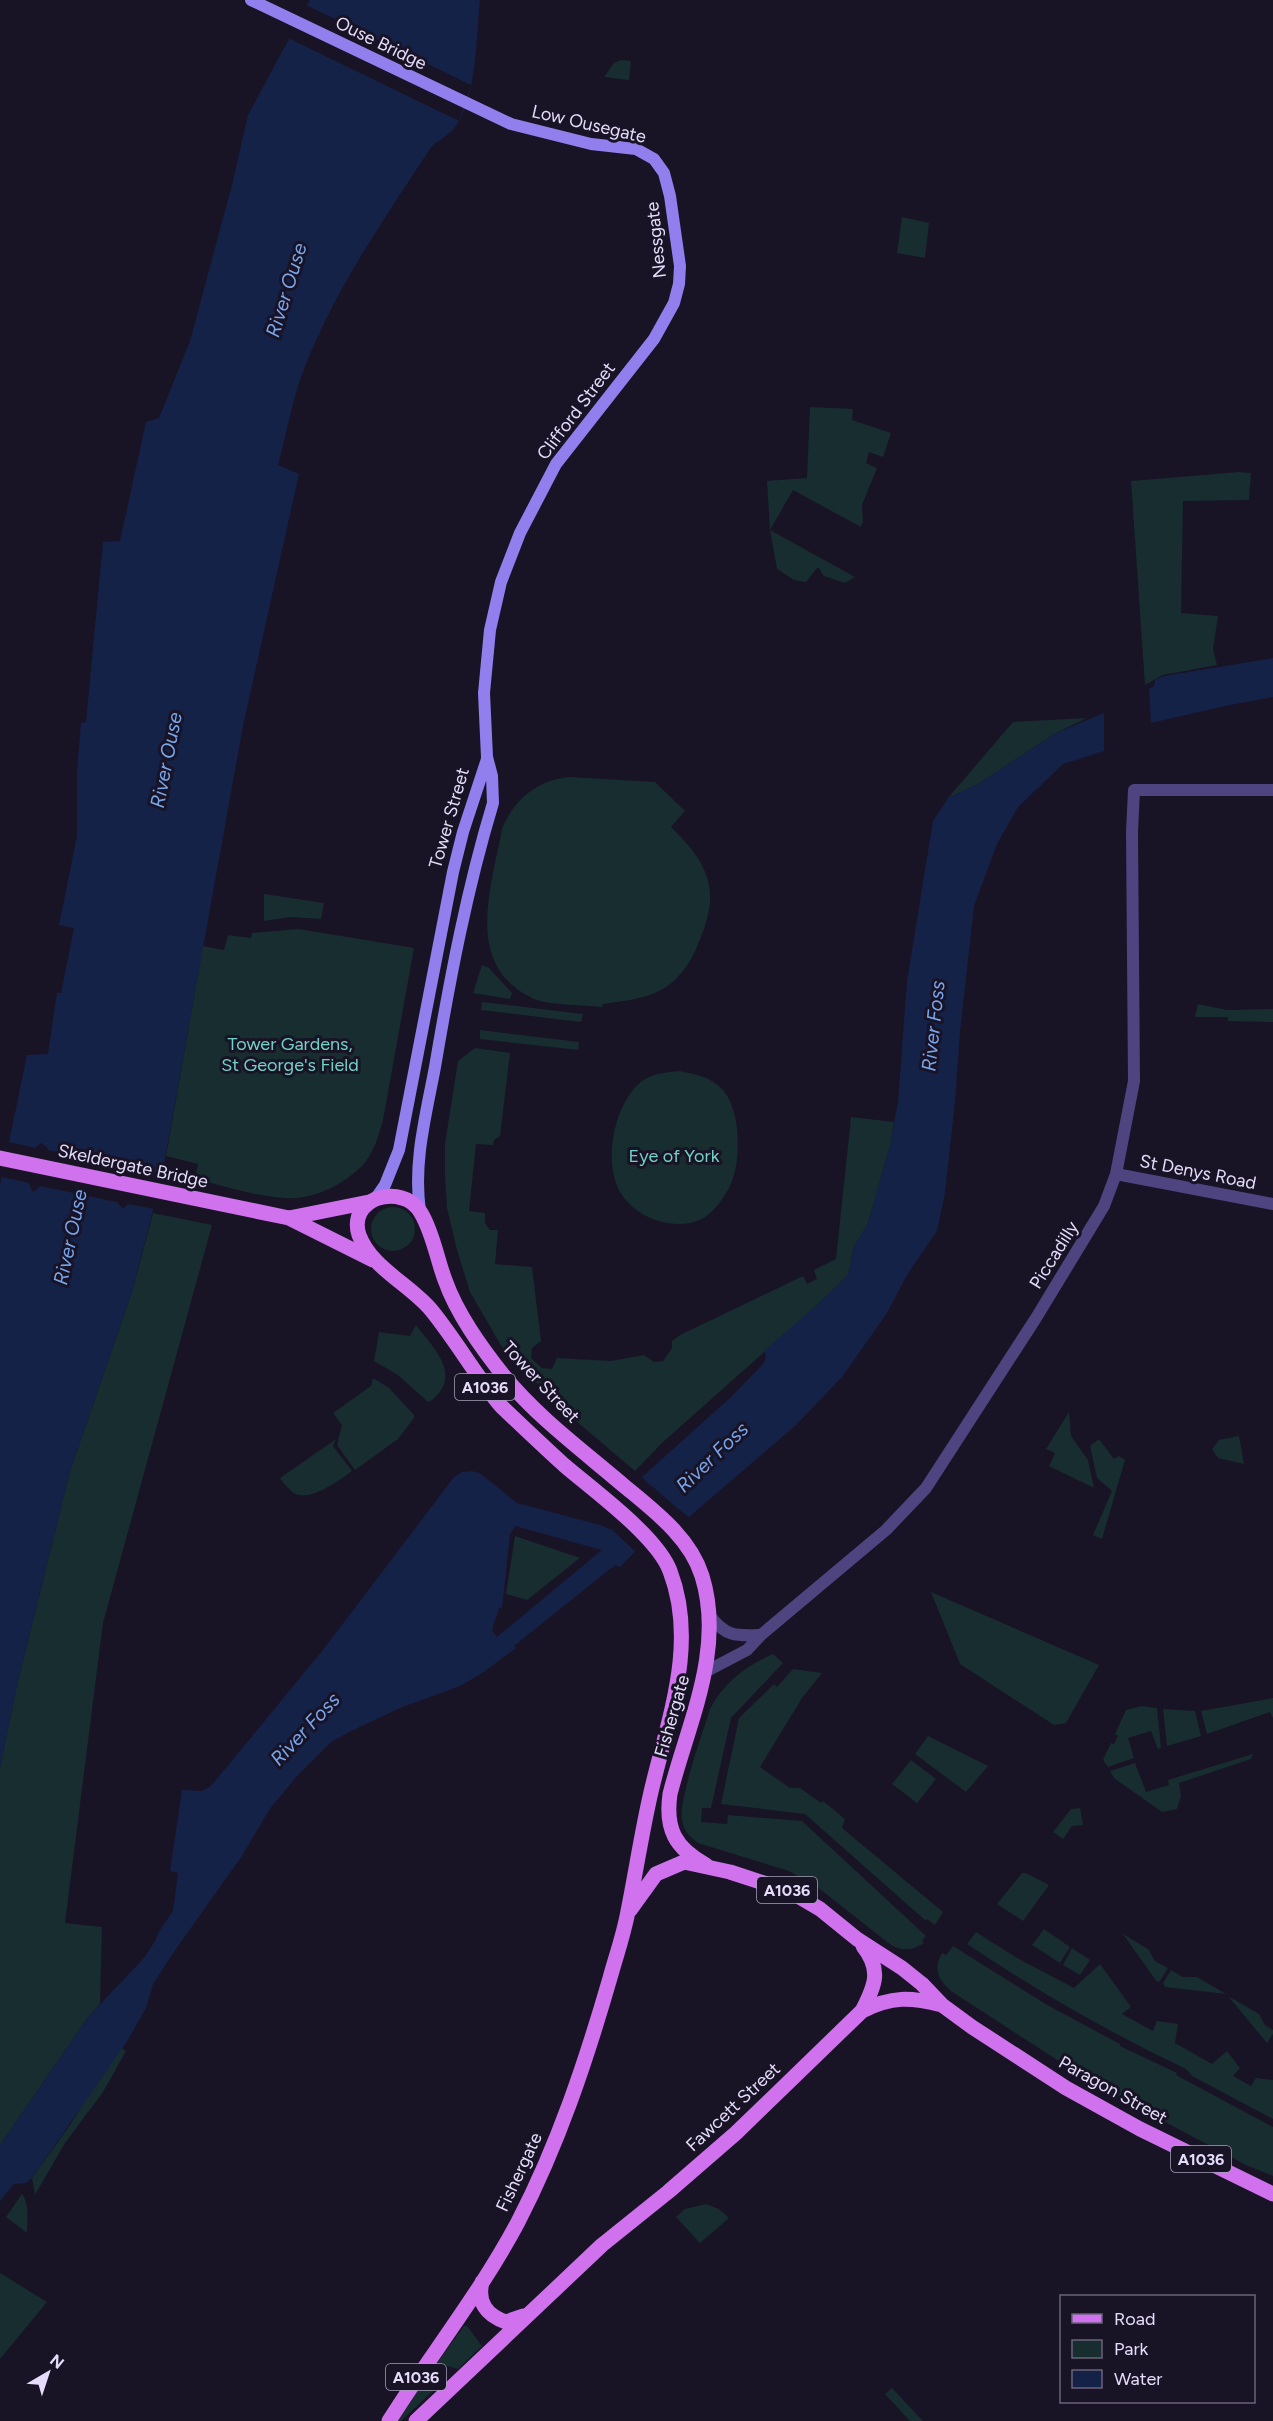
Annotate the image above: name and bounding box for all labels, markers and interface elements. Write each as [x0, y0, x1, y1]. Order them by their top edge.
street label: Ouse Bridge [332, 11, 430, 75]
street label: Low Ousegate [530, 100, 648, 148]
street label: Nessgate [641, 200, 671, 279]
water label: River Ouse [260, 240, 312, 340]
street label: Clifford Street [532, 358, 620, 464]
water label: River Ouse [145, 710, 187, 810]
street label: Tower Street [424, 765, 474, 871]
water label: River Foss [916, 979, 950, 1073]
park label: Tower Gardens, St George's Field [221, 1033, 359, 1076]
street label: Skeldergate Bridge [56, 1139, 210, 1193]
park label: Eye of York [629, 1145, 720, 1167]
street label: St Denys Road [1138, 1150, 1258, 1194]
water label: River Ouse [48, 1187, 92, 1287]
street label: Piccadilly [1025, 1217, 1084, 1293]
street label: Tower Street [498, 1337, 585, 1428]
road number: A1036 [455, 1374, 515, 1400]
water label: River Foss [671, 1416, 754, 1497]
street label: Fishergate [650, 1672, 694, 1760]
water label: River Foss [265, 1687, 345, 1771]
road number: A1036 [757, 1877, 817, 1903]
street label: Paragon Street [1055, 2051, 1171, 2129]
street label: Fawcett Street [681, 2058, 785, 2156]
street label: Fishergate [491, 2129, 547, 2215]
road number: A1036 [1171, 2146, 1231, 2172]
legend [1060, 2295, 1255, 2403]
text: Road [1114, 2308, 1155, 2330]
text: Park [1114, 2338, 1149, 2360]
north arrow [18, 2343, 78, 2403]
text: N [46, 2350, 68, 2373]
road number: A1036 [386, 2364, 446, 2390]
text: Water [1114, 2368, 1162, 2390]

